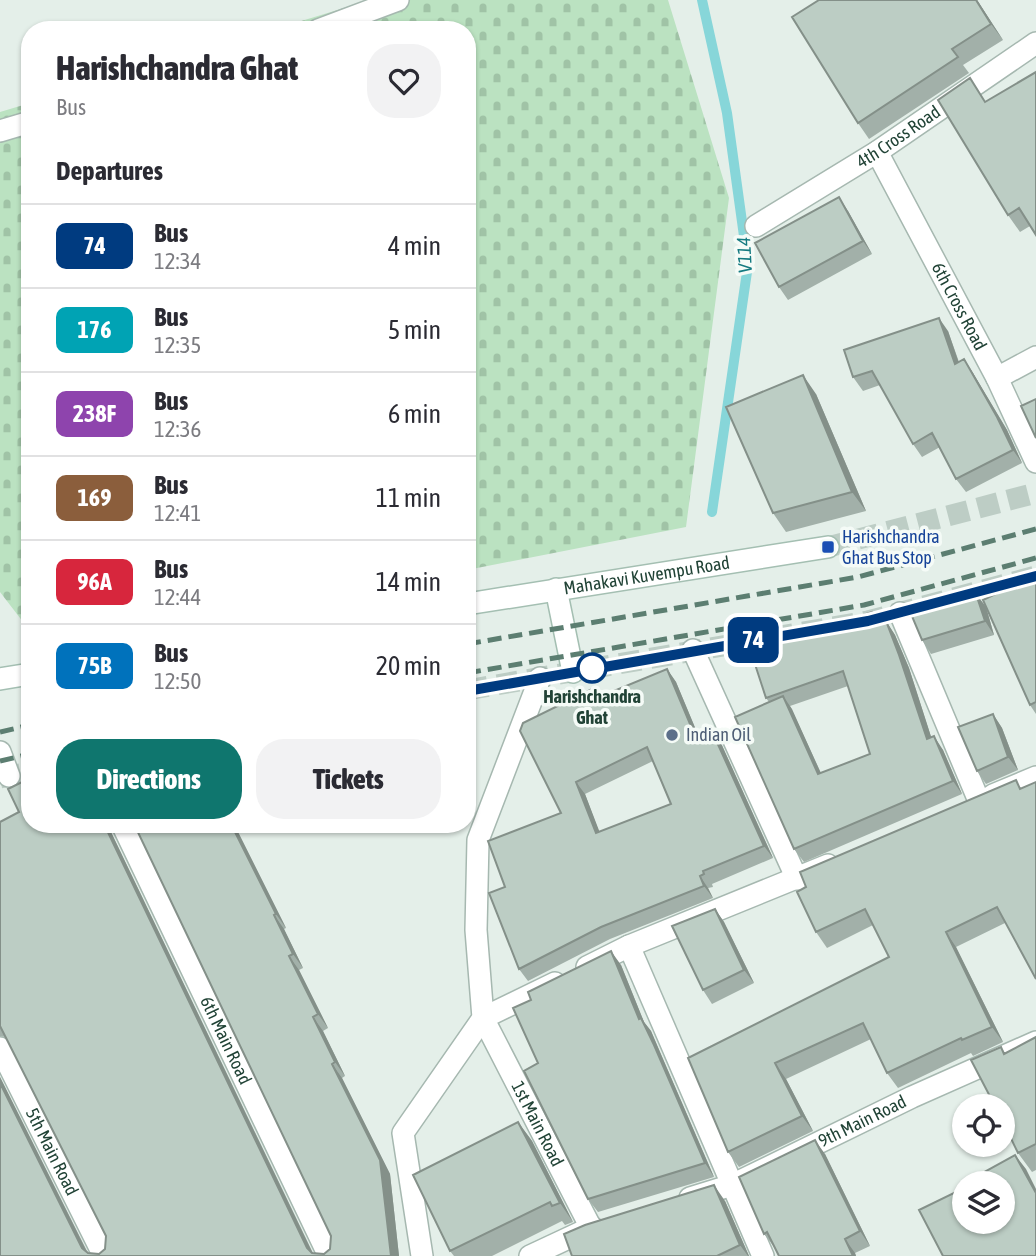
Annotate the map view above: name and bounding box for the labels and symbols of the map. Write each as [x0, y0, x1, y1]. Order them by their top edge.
street label: 4th Cross Road [852, 101, 944, 172]
water label: V114 [732, 236, 756, 274]
street label: 6th Cross Road [928, 259, 991, 354]
place label: Harishchandra Ghat Bus Stop [842, 526, 940, 568]
marker: Harishchandra Ghat Bus Stop [820, 539, 836, 555]
street label: Mahakavi Kuvempu Road [562, 552, 731, 599]
line badge: 74 [722, 617, 784, 663]
marker: Harishchandra Ghat [577, 653, 607, 683]
place label: Harishchandra Ghat [543, 686, 641, 728]
place label: Indian Oil [686, 724, 751, 745]
marker: Indian Oil [664, 727, 680, 743]
street label: 6th Main Road [196, 993, 256, 1088]
street label: 1st Main Road [507, 1078, 568, 1170]
street label: 9th Main Road [815, 1091, 909, 1151]
street label: 5th Main Road [22, 1104, 83, 1199]

